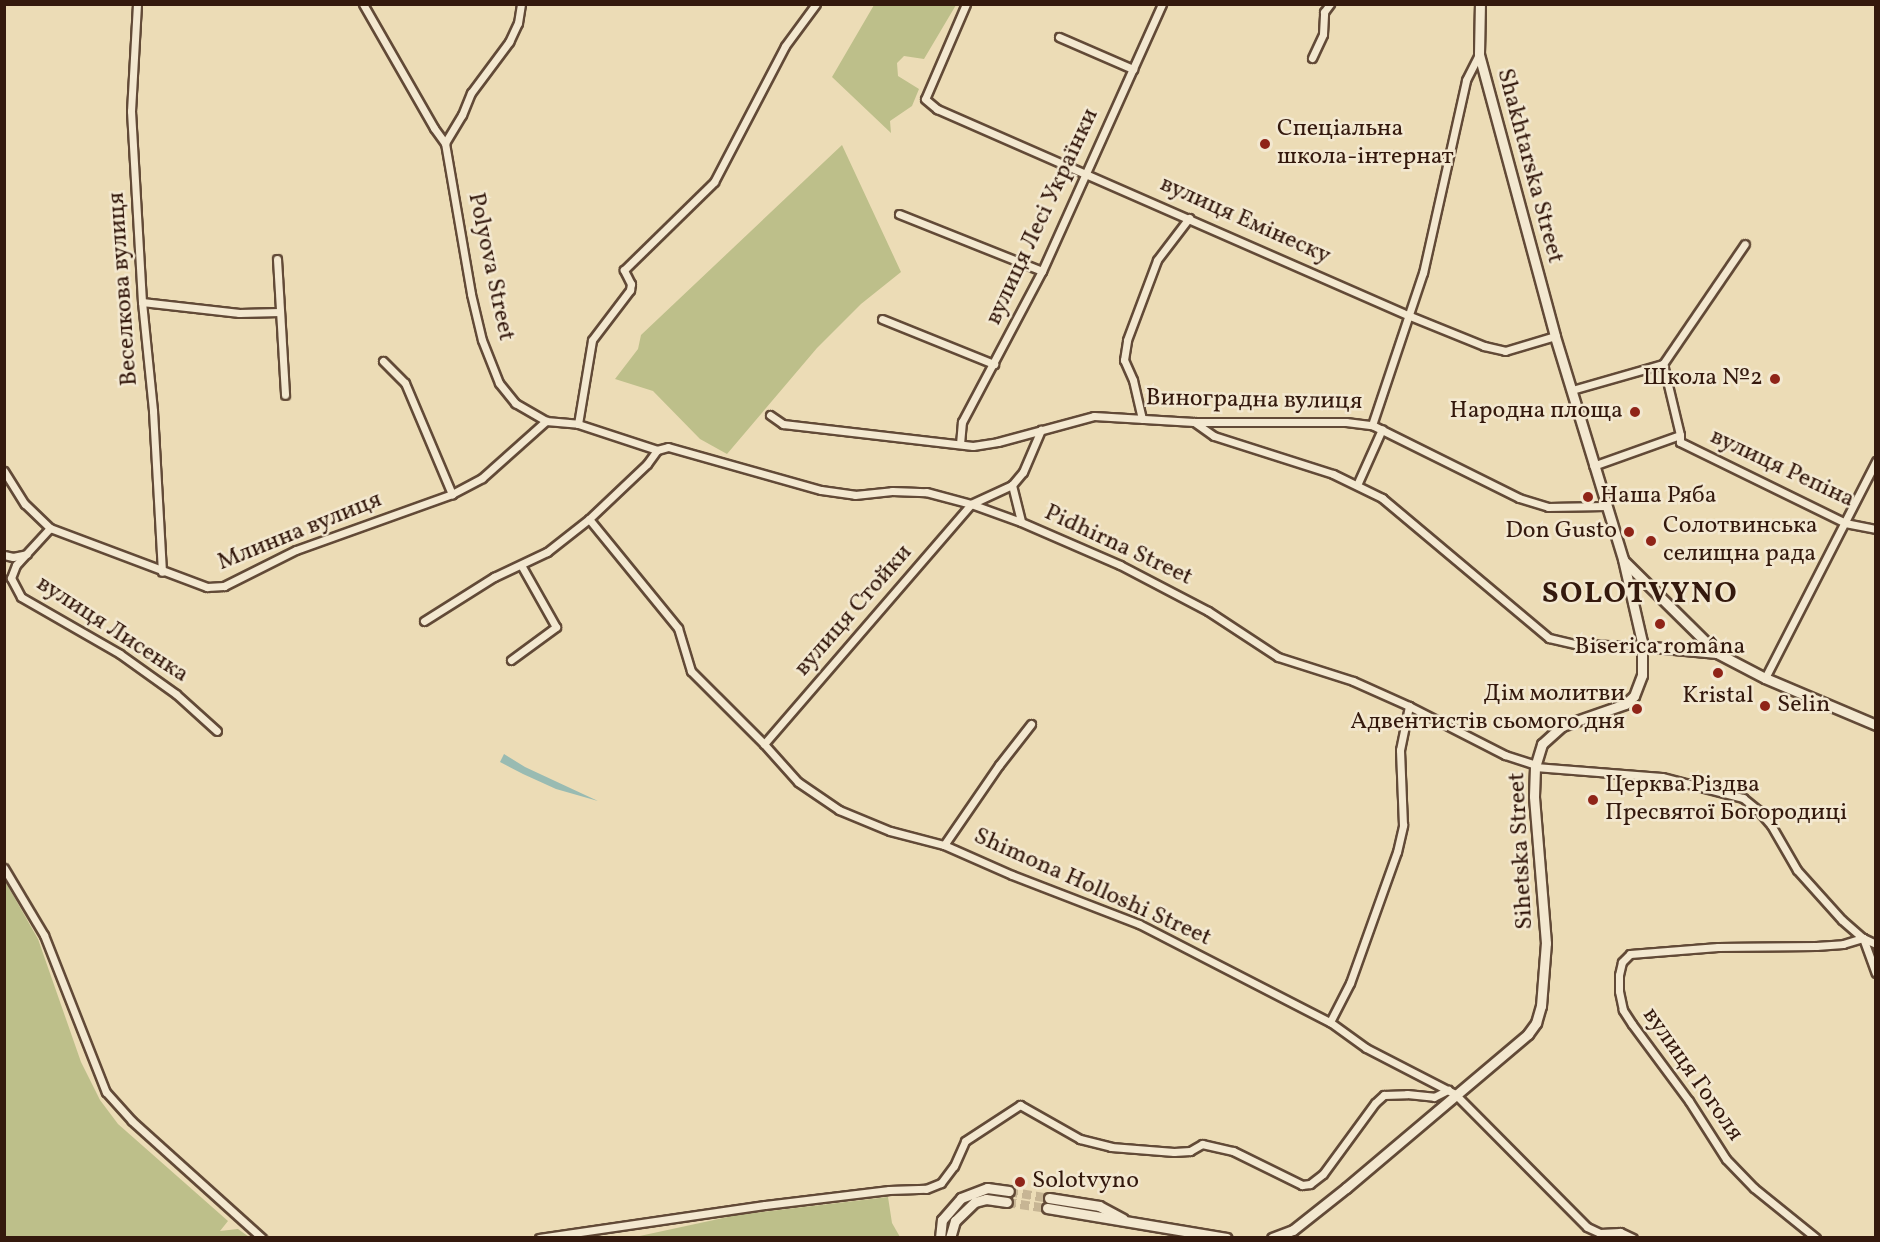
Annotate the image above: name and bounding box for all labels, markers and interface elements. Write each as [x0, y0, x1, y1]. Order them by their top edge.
street label: Shakhtarska Street [1489, 66, 1569, 266]
street label: вулиця Лесі Українки [980, 104, 1106, 330]
place label: Спеціальна школа-інтернат [1277, 116, 1454, 172]
marker: Спеціальна школа-інтернат [1258, 137, 1272, 151]
street label: вулиця Емінеску [1155, 170, 1335, 272]
street label: Polyova Street [460, 190, 520, 344]
street label: Веселкова вулиця [103, 191, 145, 387]
place label: Школа №2 [1643, 365, 1763, 393]
marker: Школа №2 [1768, 372, 1782, 386]
street label: Виноградна вулиця [1145, 385, 1363, 417]
place label: Народна площа [1450, 398, 1623, 426]
marker: Народна площа [1628, 405, 1642, 419]
street label: вулиця Репіна [1705, 423, 1859, 515]
place label: Наша Ряба [1600, 483, 1717, 511]
street label: Млинна вулиця [214, 486, 386, 578]
marker: Наша Ряба [1581, 490, 1595, 504]
street label: Pidhirna Street [1039, 499, 1197, 593]
place label: Солотвинська селищна рада [1663, 513, 1818, 569]
place label: Don Gusto [1505, 518, 1617, 546]
marker: Don Gusto [1622, 525, 1636, 539]
marker: Солотвинська селищна рада [1644, 534, 1658, 548]
street label: вулиця Стойки [789, 539, 919, 683]
street label: вулиця Лисенка [30, 570, 194, 690]
district label: SOLOTVYNO [1542, 576, 1738, 612]
marker: Biserica româna [1653, 617, 1667, 631]
place label: Biserica româna [1575, 634, 1745, 662]
marker: Kristal [1711, 666, 1725, 680]
place label: Дім молитви Адвентистів сьомого дня [1350, 681, 1625, 737]
place label: Kristal [1682, 683, 1754, 711]
place label: Selin [1777, 692, 1830, 720]
marker: Selin [1758, 699, 1772, 713]
marker: Дім молитви Адвентистів сьомого дня [1630, 702, 1644, 716]
street label: Sihetska Street [1503, 772, 1541, 930]
place label: Церква Різдва Пресвятої Богородиці [1605, 772, 1847, 828]
marker: Церква Різдва Пресвятої Богородиці [1586, 793, 1600, 807]
street label: Shimona Holloshi Street [969, 823, 1215, 953]
street label: вулиця Гоголя [1635, 1003, 1749, 1147]
place label: Solotvyno [1032, 1168, 1139, 1196]
marker: Solotvyno [1013, 1175, 1027, 1189]

